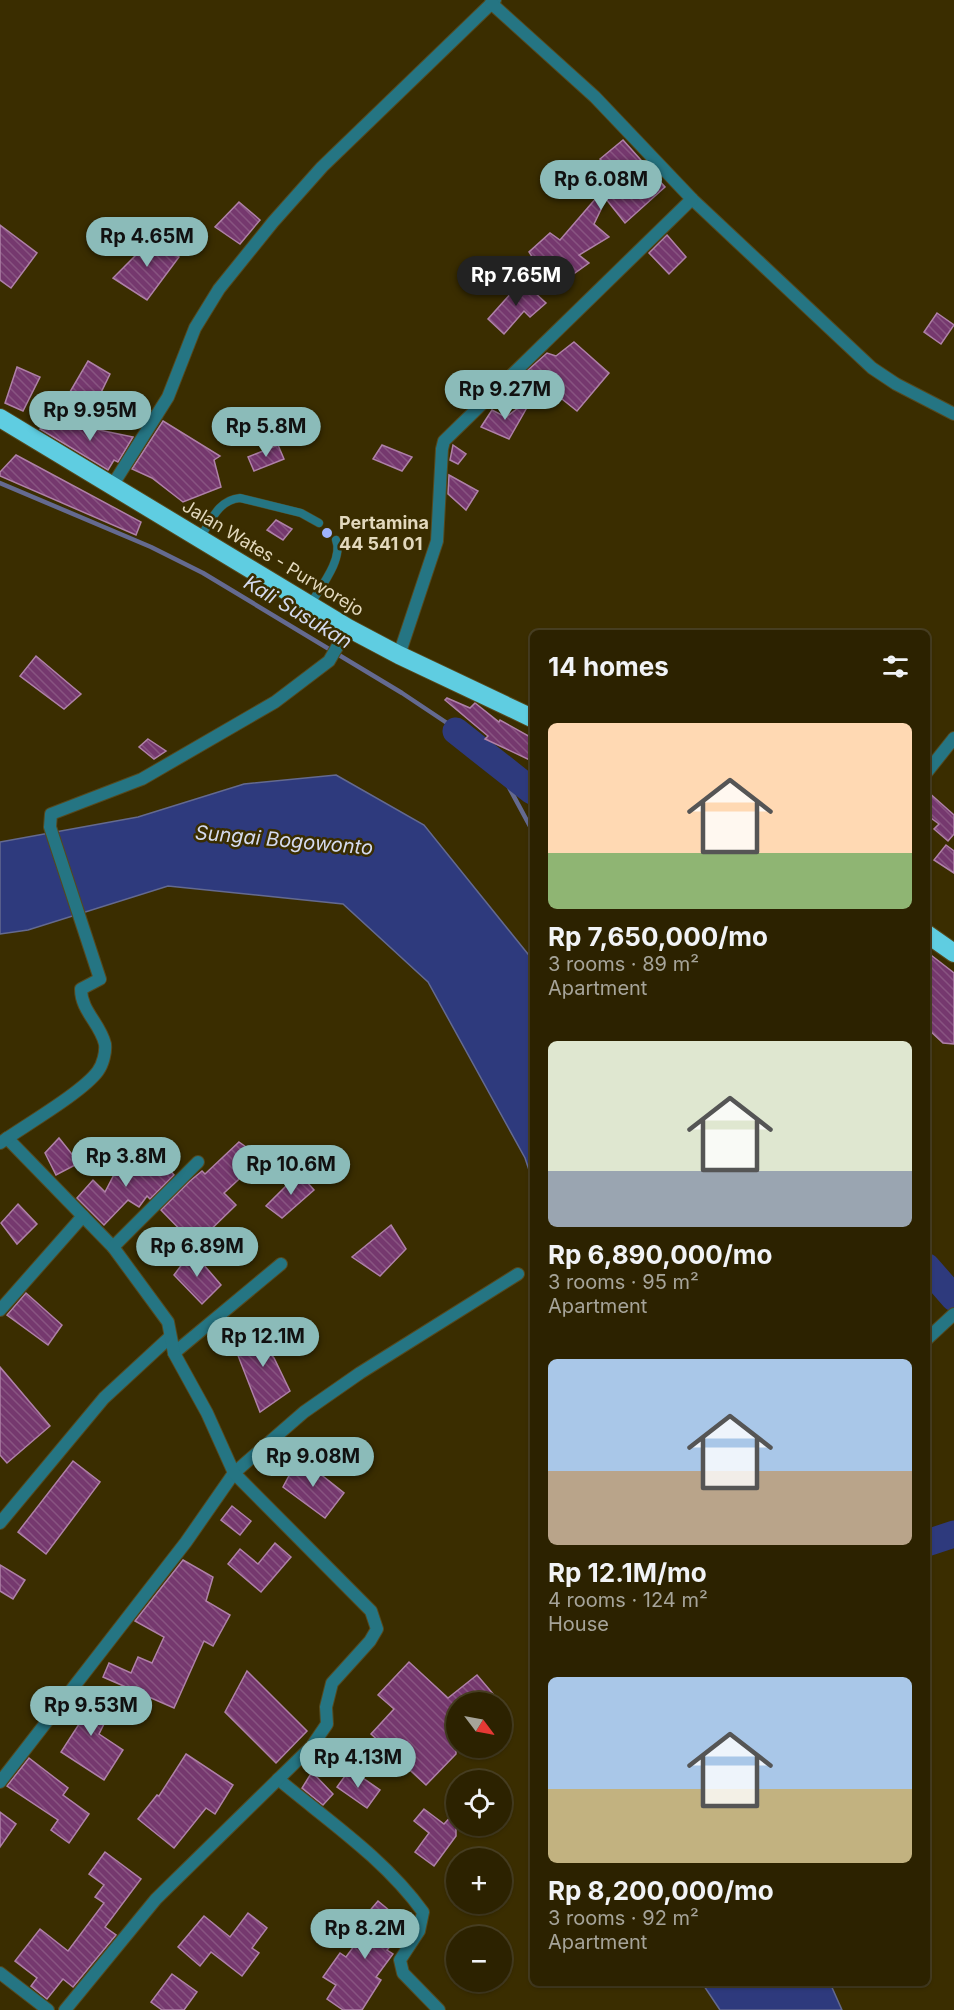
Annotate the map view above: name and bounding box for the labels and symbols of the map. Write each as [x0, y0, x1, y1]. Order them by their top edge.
pin: Rp 6.08M [539, 160, 663, 211]
pin: Rp 4.65M [85, 217, 209, 268]
pin: Rp 7.65M [454, 256, 578, 307]
pin: Rp 9.27M [443, 370, 567, 421]
pin: Rp 9.95M [28, 391, 152, 442]
pin: Rp 5.8M [211, 407, 321, 458]
street label: Jalan Wates - Purworejo [179, 495, 368, 620]
place label: Pertamina 44 541 01 [339, 512, 429, 554]
marker: Pertamina 44 541 01 [320, 526, 334, 540]
water label: Kali Susukan [240, 570, 356, 654]
water label: Sungai Bogowonto [194, 820, 374, 860]
pin: Rp 3.8M [71, 1137, 181, 1188]
pin: Rp 10.6M [229, 1145, 353, 1196]
pin: Rp 6.89M [135, 1227, 259, 1278]
pin: Rp 12.1M [201, 1317, 325, 1368]
pin: Rp 9.08M [251, 1437, 375, 1488]
pin: Rp 9.53M [29, 1686, 153, 1737]
north arrow [446, 1692, 512, 1758]
pin: Rp 4.13M [296, 1738, 420, 1789]
pin: Rp 8.2M [310, 1909, 420, 1960]

